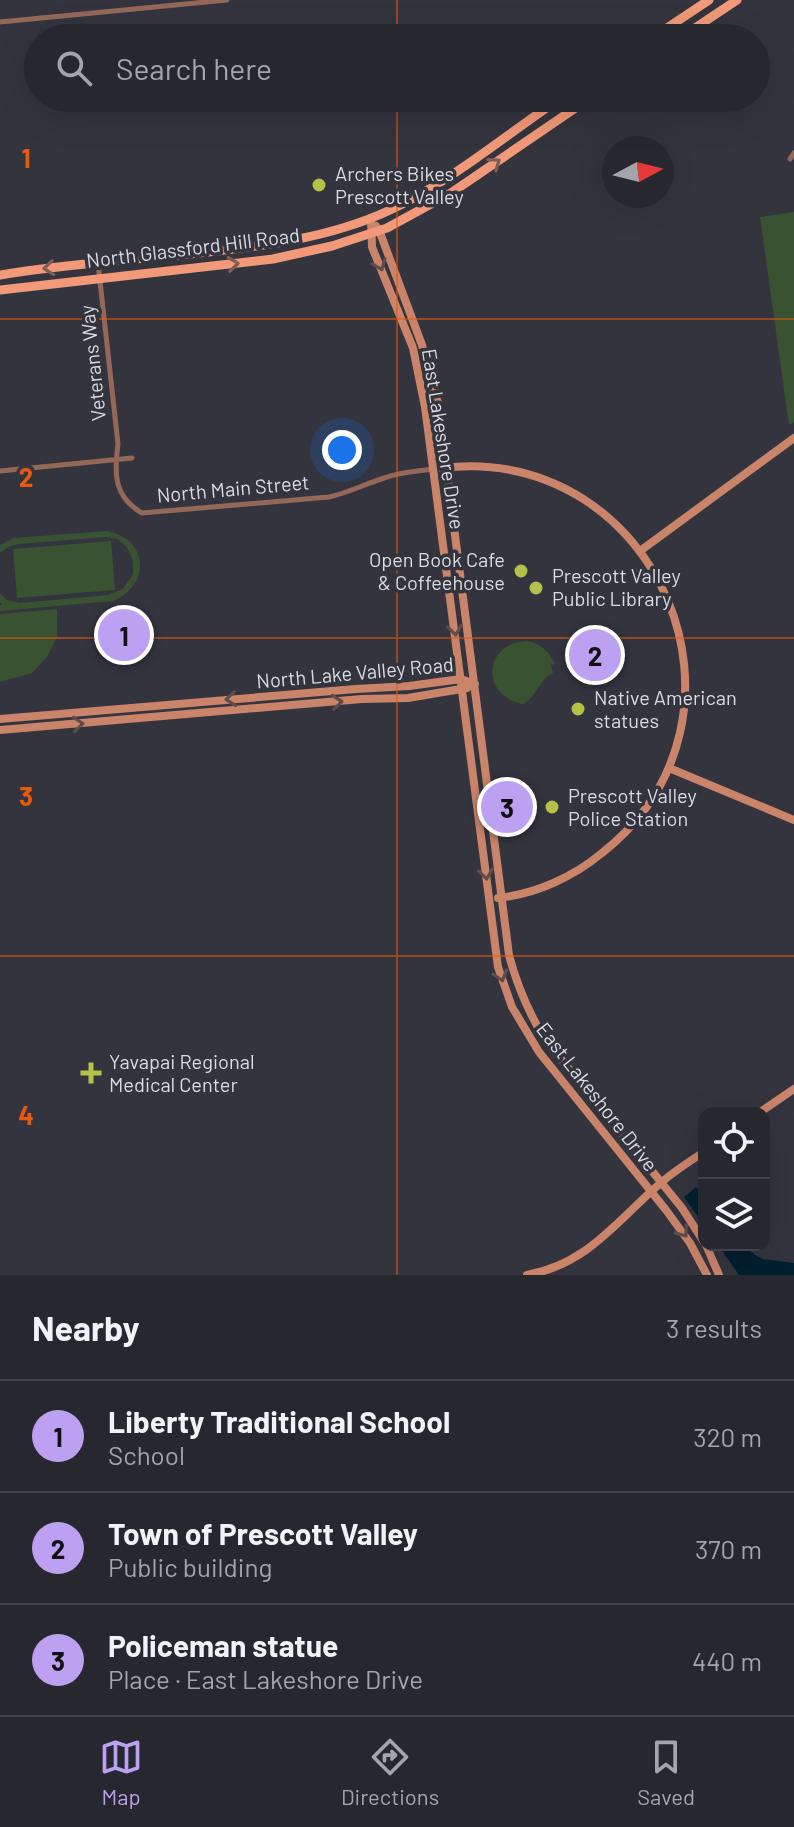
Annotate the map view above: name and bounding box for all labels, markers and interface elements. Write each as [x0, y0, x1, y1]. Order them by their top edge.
search box [24, 24, 770, 112]
icon: search [52, 46, 96, 90]
text: Search here [116, 50, 272, 86]
north arrow [602, 136, 674, 208]
text: 1 [21, 142, 31, 173]
one-way arrow [486, 158, 500, 173]
place label: Archers Bikes Prescott Valley [335, 161, 464, 208]
marker: Archers Bikes Prescott Valley [310, 176, 328, 194]
street label: North Glassford Hill Road [85, 222, 301, 272]
one-way arrow [227, 255, 240, 272]
one-way arrow [370, 257, 386, 271]
one-way arrow [42, 260, 55, 277]
street label: Veterans Way [74, 304, 110, 422]
street label: East Lakeshore Drive [418, 347, 470, 531]
your location [322, 430, 362, 470]
text: 2 [19, 461, 33, 492]
street label: North Main Street [156, 469, 310, 507]
place label: Open Book Cafe & Coffeehouse [369, 547, 505, 594]
marker: Open Book Cafe & Coffeehouse [512, 562, 530, 580]
place label: Prescott Valley Public Library [552, 563, 681, 610]
marker: Prescott Valley Public Library [527, 579, 545, 597]
pin: 1 [98, 605, 150, 665]
one-way arrow [446, 623, 463, 637]
pin: 2 [569, 625, 621, 685]
street label: North Lake Valley Road [255, 651, 455, 693]
place label: Native American statues [594, 685, 737, 732]
one-way arrow [224, 690, 237, 707]
one-way arrow [331, 694, 344, 711]
marker: Native American statues [569, 700, 587, 718]
one-way arrow [72, 715, 85, 732]
pin: 3 [481, 777, 533, 837]
text: 3 [19, 780, 33, 811]
place label: Prescott Valley Police Station [568, 783, 697, 830]
marker: Prescott Valley Police Station [543, 798, 561, 816]
one-way arrow [477, 867, 494, 880]
one-way arrow [492, 968, 508, 982]
street label: East Lakeshore Drive [532, 1017, 663, 1176]
place label: Yavapai Regional Medical Center [109, 1049, 255, 1096]
marker: Yavapai Regional Medical Center [80, 1062, 102, 1084]
text: 4 [18, 1099, 34, 1130]
map controls [698, 1107, 770, 1251]
button: locate [698, 1107, 770, 1179]
button: layers [698, 1179, 770, 1251]
one-way arrow [673, 1223, 687, 1238]
text: Nearby [32, 1307, 140, 1348]
text: 3 results [666, 1312, 762, 1343]
text: Liberty Traditional School [108, 1403, 450, 1439]
text: 1 [53, 1421, 63, 1452]
text: 320 m [693, 1421, 762, 1452]
text: School [108, 1439, 185, 1470]
text: Town of Prescott Valley [108, 1515, 418, 1551]
text: 2 [51, 1533, 65, 1564]
text: 370 m [695, 1533, 762, 1564]
text: Public building [108, 1551, 272, 1582]
text: Policeman statue [108, 1627, 338, 1663]
text: 3 [51, 1645, 65, 1676]
text: 440 m [692, 1645, 762, 1676]
text: Place · East Lakeshore Drive [108, 1663, 423, 1694]
tab: Map [99, 1735, 143, 1809]
tab: Directions [341, 1735, 439, 1809]
tab: Saved [637, 1735, 695, 1809]

